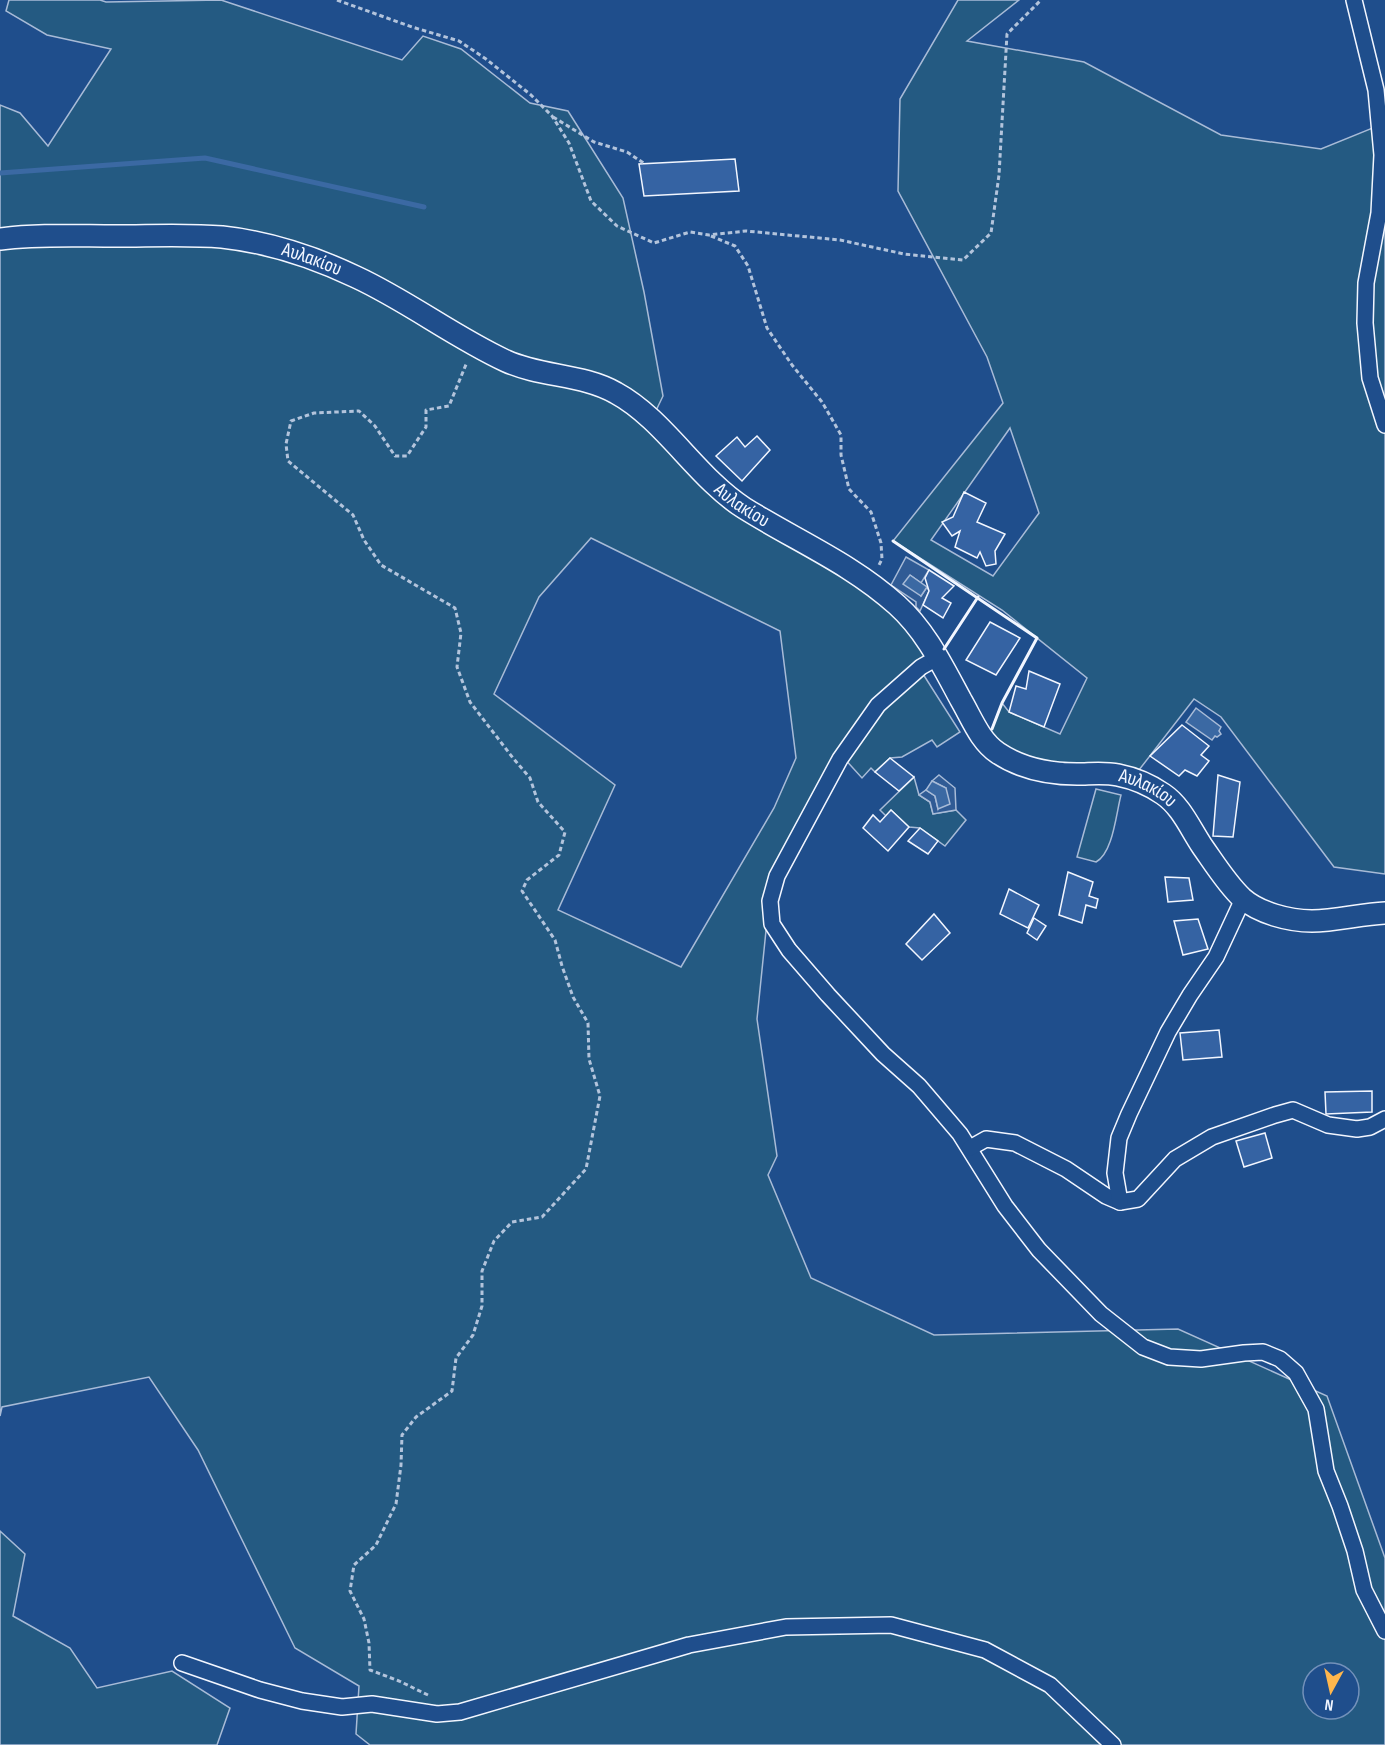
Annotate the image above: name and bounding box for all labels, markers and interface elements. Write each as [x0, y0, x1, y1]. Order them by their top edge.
street label: Αυλακίου [278, 237, 346, 281]
street label: Αυλακίου [708, 477, 774, 533]
street label: Αυλακίου [1116, 763, 1182, 812]
north arrow [1301, 1661, 1361, 1721]
text: N [1324, 1694, 1335, 1714]

